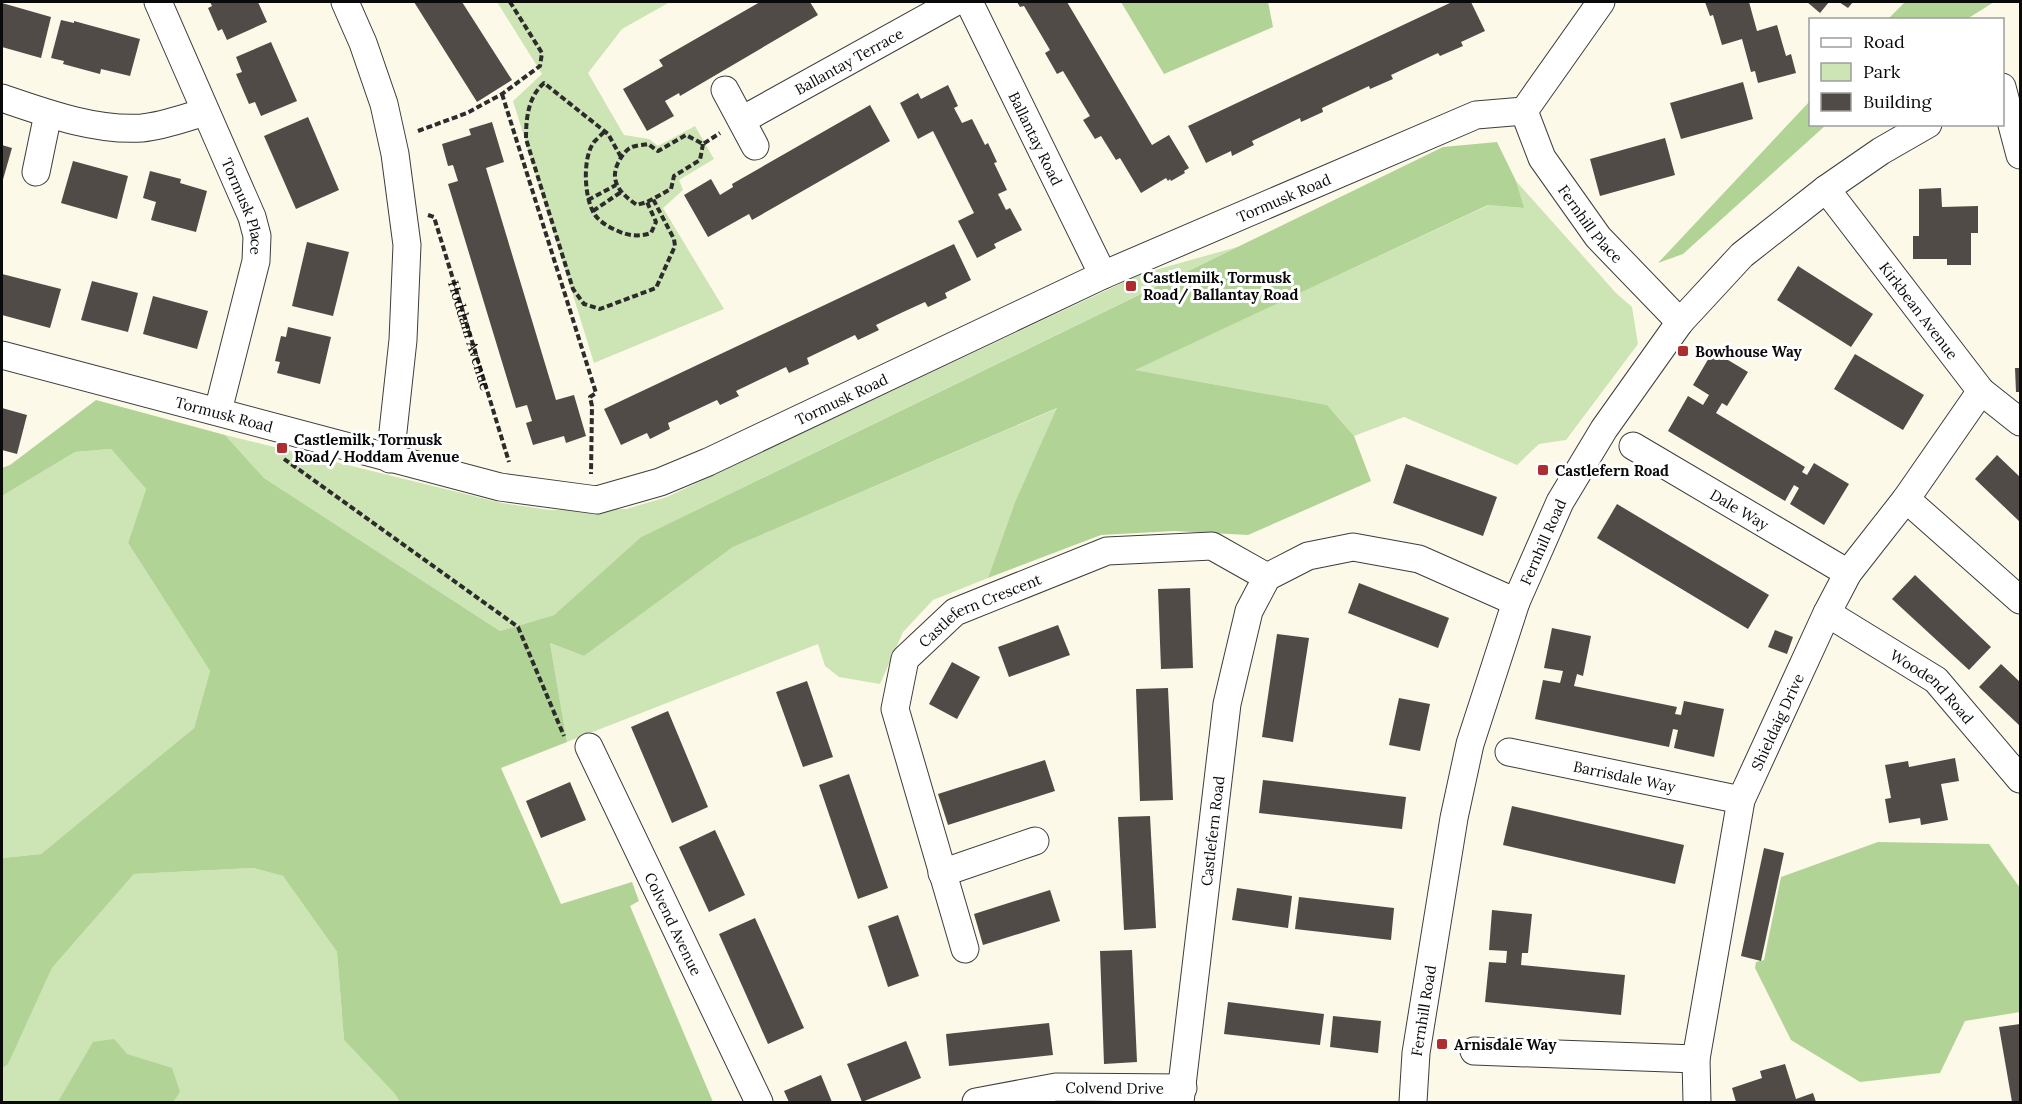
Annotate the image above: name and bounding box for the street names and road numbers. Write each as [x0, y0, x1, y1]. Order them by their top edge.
street label: Ballantay Terrace [791, 23, 906, 99]
street label: Ballantay Road [1005, 88, 1067, 188]
street label: Tormusk Place [218, 155, 267, 255]
street label: Tormusk Road [1234, 169, 1333, 226]
street label: Fernhill Place [1554, 181, 1627, 267]
street label: Kirkbean Avenue [1876, 258, 1962, 363]
street label: Hoddam Avenue [444, 278, 496, 393]
street label: Tormusk Road [792, 369, 891, 429]
street label: Tormusk Road [173, 392, 275, 436]
street label: Dale Way [1707, 484, 1773, 534]
street label: Fernhill Road [1515, 496, 1570, 588]
street label: Castlefern Crescent [914, 569, 1044, 651]
street label: Woodend Road [1887, 645, 1978, 727]
street label: Shieldaig Drive [1746, 670, 1807, 773]
street label: Barrisdale Way [1572, 756, 1677, 796]
street label: Castlefern Road [1196, 775, 1228, 887]
street label: Colvend Avenue [641, 869, 706, 978]
street label: Fernhill Road [1406, 964, 1440, 1058]
street label: Colvend Drive [1065, 1078, 1164, 1097]

